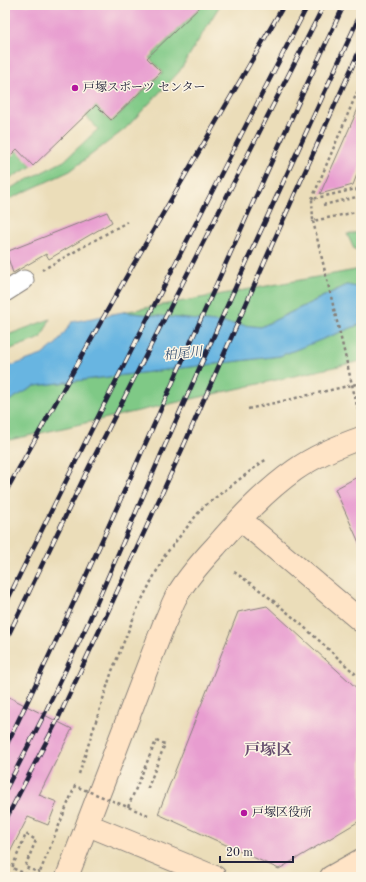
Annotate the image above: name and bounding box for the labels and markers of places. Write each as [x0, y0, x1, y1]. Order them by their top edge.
place label: 戸塚スポーツ センター [83, 80, 205, 94]
marker: 戸塚スポーツ センター [70, 83, 80, 93]
place label: 戸塚区役所 [252, 805, 312, 819]
marker: 戸塚区役所 [239, 808, 249, 818]

